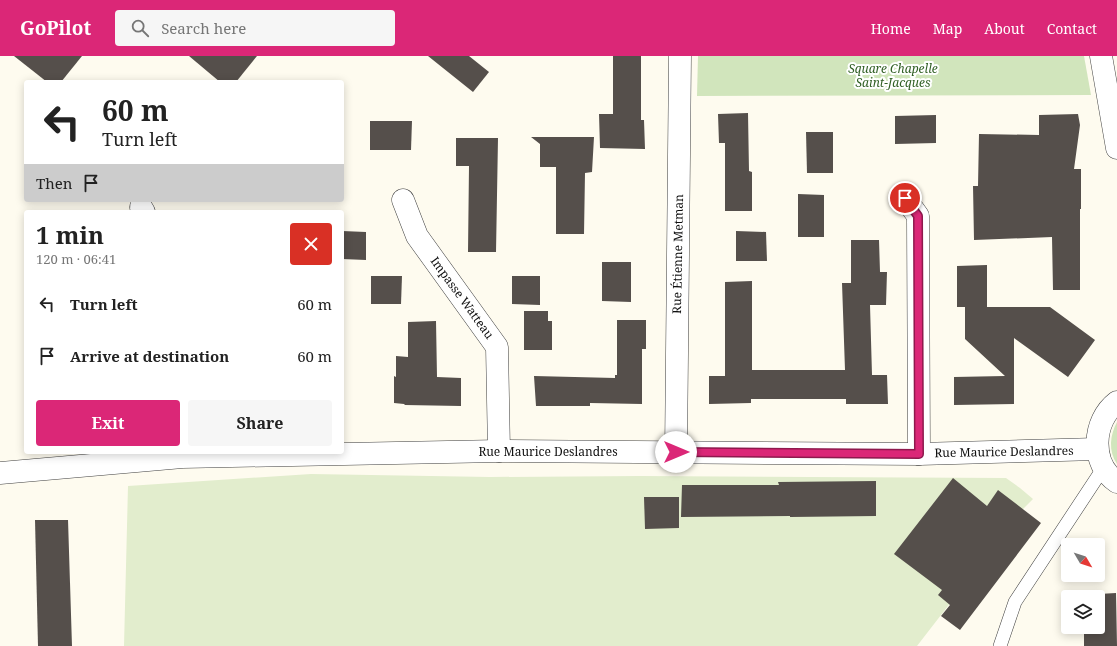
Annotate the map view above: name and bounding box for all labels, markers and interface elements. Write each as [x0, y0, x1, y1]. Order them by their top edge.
search box [115, 10, 395, 46]
text: GoPilot [20, 15, 91, 41]
icon: search [129, 17, 151, 39]
text: Search here [161, 18, 246, 38]
text: Home [871, 19, 911, 38]
text: Map [933, 19, 962, 38]
text: About [984, 19, 1025, 38]
text: Contact [1047, 19, 1097, 38]
park label: Square Chapelle Saint-Jacques [848, 60, 938, 91]
text: 60 m [102, 91, 169, 129]
icon: left [36, 96, 88, 148]
text: Turn left [102, 127, 177, 151]
icon: arrive [80, 172, 102, 194]
text: Then [36, 173, 72, 193]
pin [888, 181, 922, 215]
icon: arrive [894, 187, 916, 209]
street label: Rue Étienne Metman [668, 194, 687, 314]
text: 1 min [36, 218, 104, 251]
button: close [290, 223, 332, 265]
text: 120 m · 06:41 [36, 250, 116, 268]
street label: Impasse Watteau [427, 253, 498, 343]
icon: left [36, 293, 58, 315]
text: Turn left [70, 294, 138, 314]
text: 60 m [297, 294, 332, 314]
icon: arrive [36, 345, 58, 367]
text: Arrive at destination [70, 346, 229, 366]
text: 60 m [297, 346, 332, 366]
button: Exit [36, 400, 180, 446]
button: Share [188, 400, 332, 446]
position arrow [655, 431, 697, 473]
street label: Rue Maurice Deslandres [934, 442, 1074, 461]
street label: Rue Maurice Deslandres [478, 443, 618, 460]
north arrow [1061, 538, 1105, 582]
map controls [1061, 538, 1105, 634]
button: layers [1061, 590, 1105, 634]

